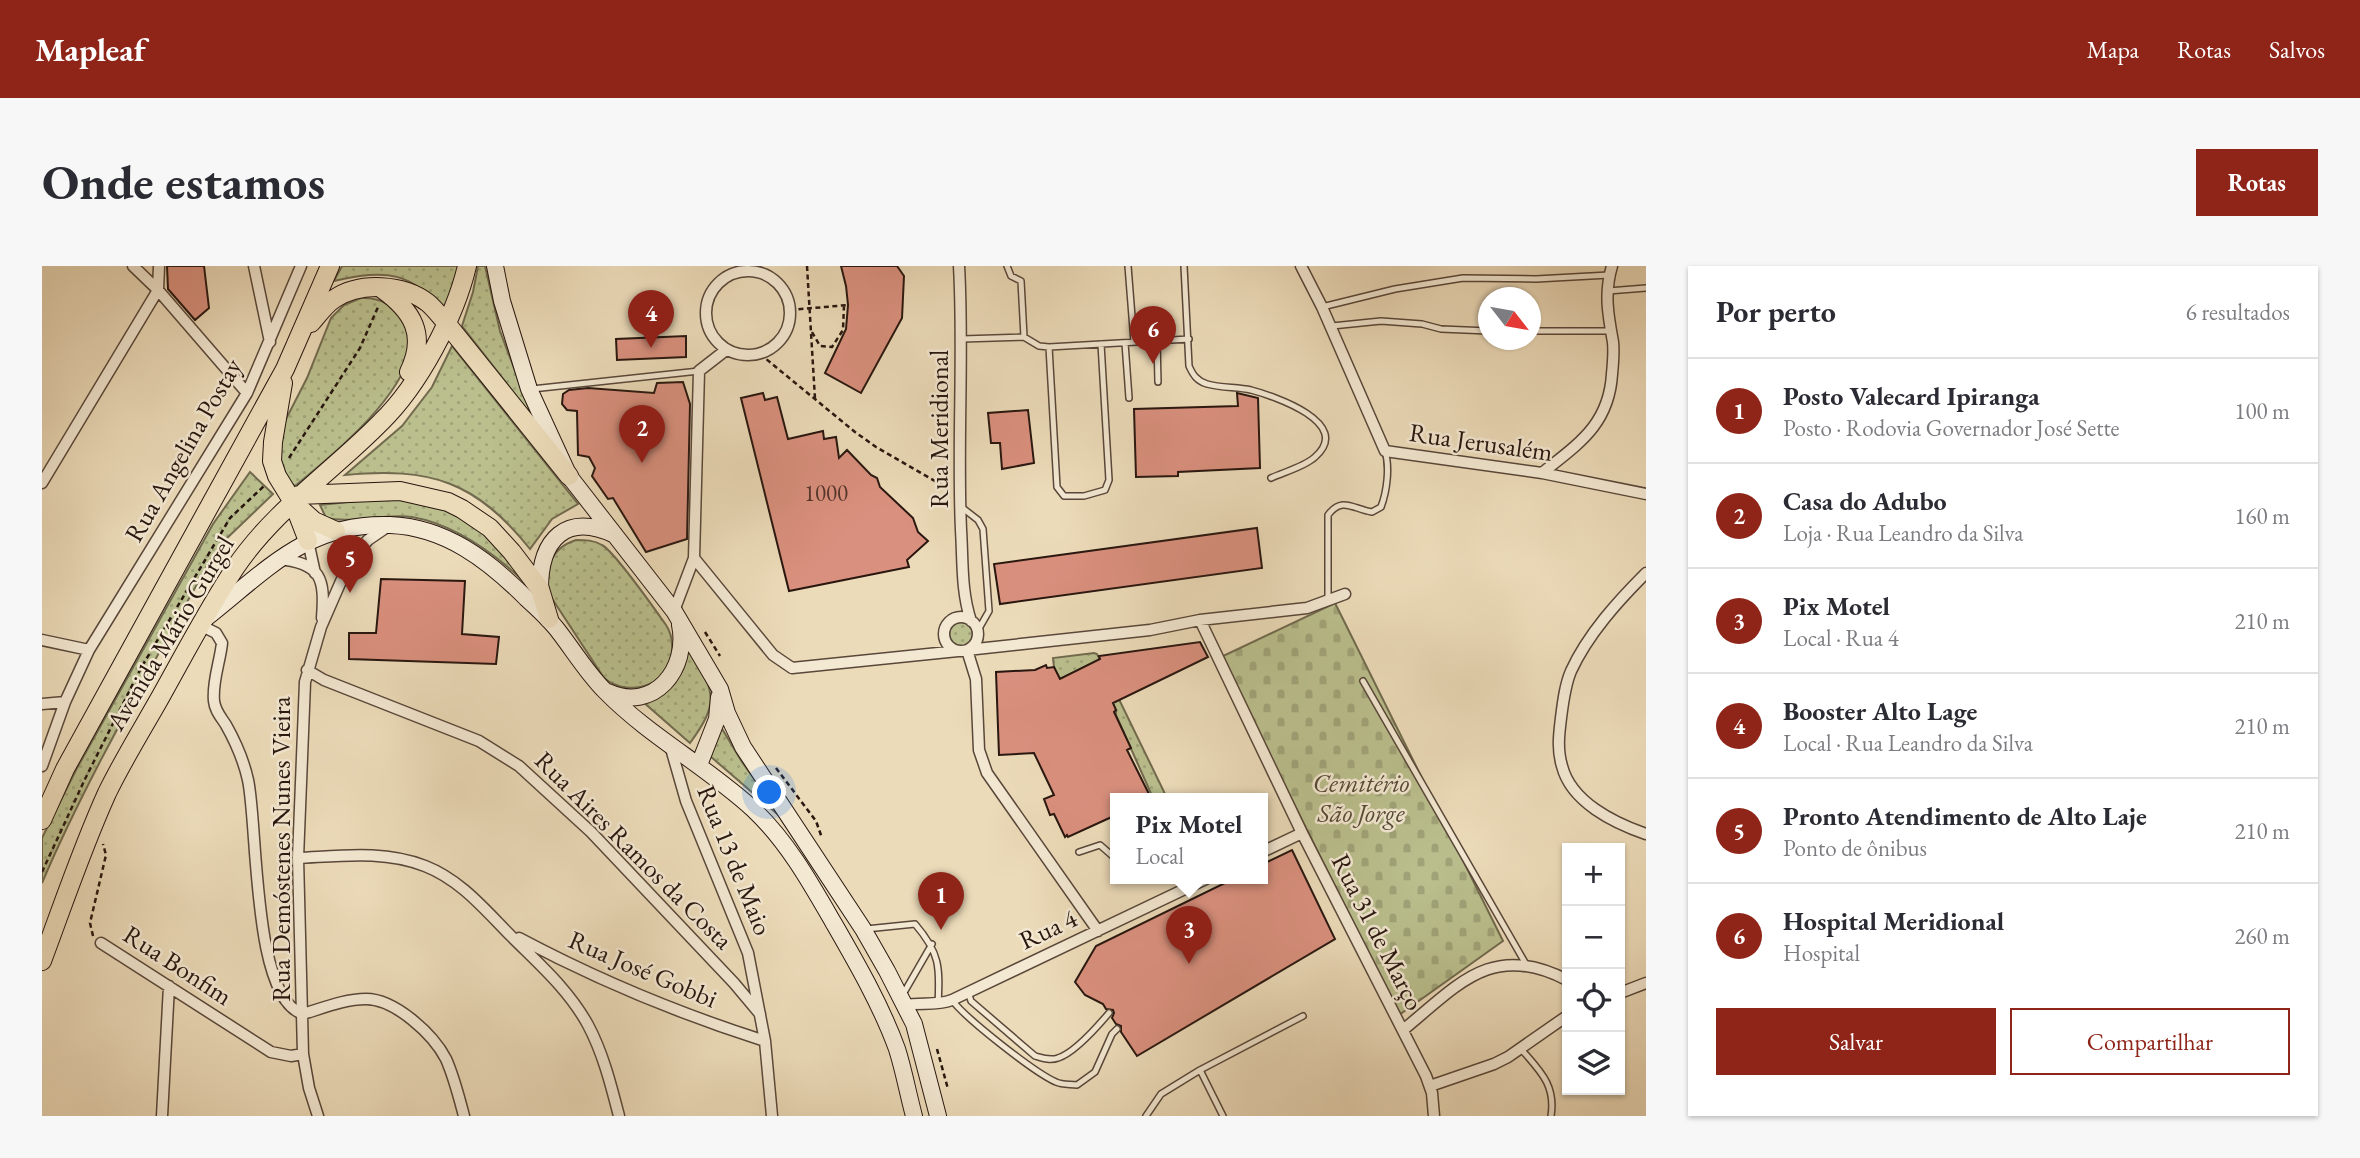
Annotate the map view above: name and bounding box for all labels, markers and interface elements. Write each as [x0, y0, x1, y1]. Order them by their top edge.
text: Mapleaf [35, 28, 146, 71]
text: Mapa [2087, 34, 2139, 65]
text: Rotas [2177, 34, 2231, 65]
text: Salvos [2269, 34, 2325, 65]
button: Rotas [2196, 149, 2318, 216]
text: Onde estamos [42, 150, 325, 214]
north arrow [1478, 287, 1541, 350]
pin: 4 [628, 290, 674, 348]
text: Por perto [1716, 292, 1836, 331]
text: 6 resultados [2186, 297, 2290, 327]
pin: 6 [1130, 306, 1176, 364]
street label: Rua Meridional [922, 350, 956, 508]
street label: Rua Angelina Postay [117, 351, 250, 548]
text: Posto Valecard Ipiranga [1783, 379, 2040, 413]
text: 1 [1733, 396, 1745, 426]
text: 100 m [2234, 396, 2290, 426]
pin: 2 [619, 405, 665, 463]
text: Posto · Rodovia Governador José Sette [1783, 413, 2120, 443]
street label: Rua Jerusalém [1407, 415, 1555, 469]
house number: 1000 [804, 478, 848, 508]
text: Casa do Adubo [1783, 484, 1947, 518]
text: 2 [1733, 501, 1745, 531]
text: 160 m [2234, 501, 2290, 531]
text: Loja · Rua Leandro da Silva [1783, 518, 2024, 548]
street label: Avenida Mário Gurgel [98, 529, 242, 737]
pin: 5 [327, 535, 373, 593]
text: Pix Motel [1783, 589, 1890, 623]
text: 3 [1733, 606, 1745, 636]
text: 210 m [2234, 606, 2290, 636]
text: Local · Rua 4 [1783, 623, 1899, 653]
text: Booster Alto Lage [1783, 694, 1977, 728]
street label: Rua Demóstenes Nunes Vieira [264, 696, 298, 1002]
text: 4 [1733, 711, 1745, 741]
text: 210 m [2234, 711, 2290, 741]
text: Local · Rua Leandro da Silva [1783, 728, 2033, 758]
street label: Rua Aires Ramos da Costa [528, 744, 741, 957]
park label: Cemitério São Jorge [1313, 766, 1409, 830]
your location [752, 775, 786, 809]
street label: Rua 13 de Maio [689, 780, 781, 940]
popup [1110, 793, 1268, 884]
text: Pronto Atendimento de Alto Laje [1783, 799, 2147, 833]
text: Pix Motel [1136, 807, 1242, 841]
text: 5 [1733, 816, 1745, 846]
text: 210 m [2234, 816, 2290, 846]
text: Ponto de ônibus [1783, 833, 1927, 863]
text: Local [1136, 841, 1184, 871]
map controls [1562, 843, 1625, 1095]
button: + [1562, 843, 1625, 906]
street label: Rua 31 de Março [1324, 848, 1432, 1016]
pin: 1 [918, 872, 964, 930]
street label: Rua 4 [1013, 901, 1083, 957]
text: Hospital Meridional [1783, 904, 2004, 938]
pin: 3 [1166, 906, 1212, 964]
button: − [1562, 906, 1625, 969]
street label: Rua Bonfim [117, 917, 239, 1013]
text: 6 [1733, 921, 1745, 951]
text: 260 m [2234, 921, 2290, 951]
street label: Rua José Gobbi [564, 922, 722, 1016]
text: Hospital [1783, 938, 1860, 968]
button: locate [1562, 969, 1625, 1032]
button: Salvar [1716, 1008, 1996, 1075]
button: Compartilhar [2010, 1008, 2290, 1075]
button: layers [1562, 1032, 1625, 1095]

